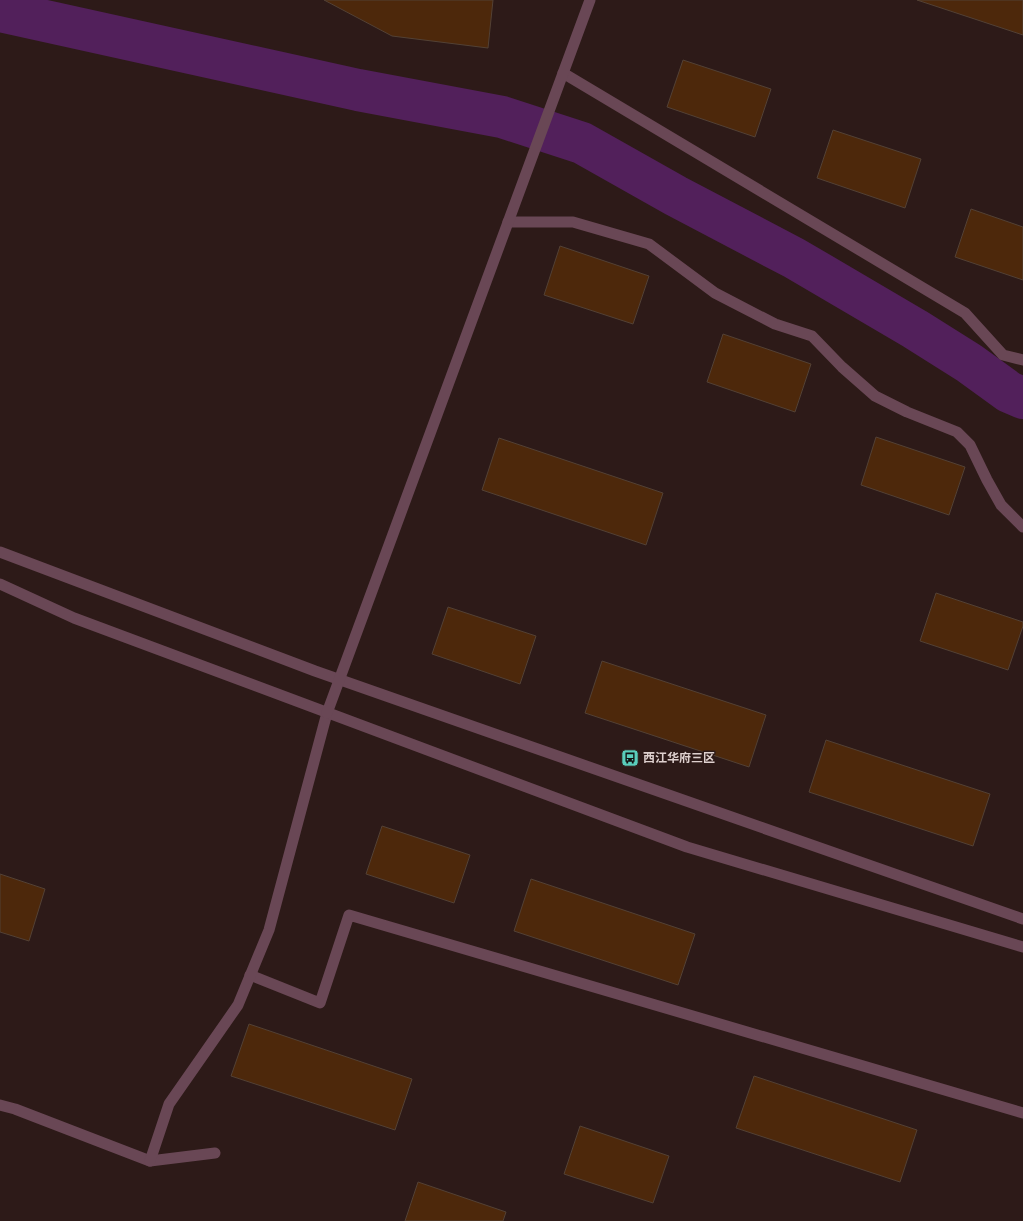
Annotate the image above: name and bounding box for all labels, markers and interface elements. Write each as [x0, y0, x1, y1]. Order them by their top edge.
bus stop icon: 西江华府三区 [620, 748, 640, 768]
place label: 西江华府三区 [643, 749, 715, 766]

